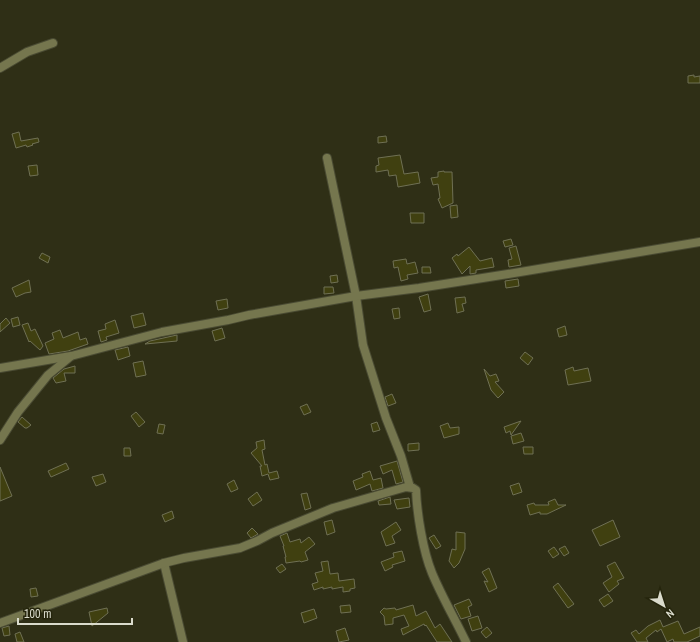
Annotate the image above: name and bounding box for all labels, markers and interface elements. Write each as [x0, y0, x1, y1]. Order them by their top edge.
north arrow [644, 586, 684, 626]
scale bar [18, 600, 132, 626]
text: 100 m [24, 606, 51, 622]
text: N [663, 606, 677, 621]

